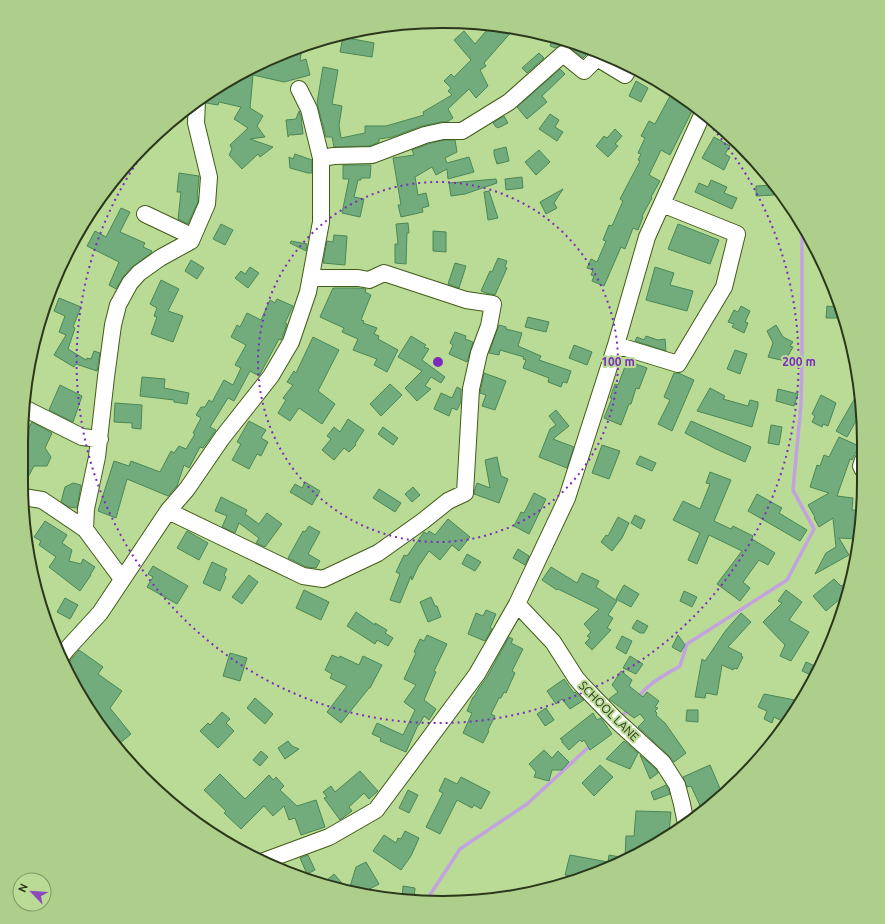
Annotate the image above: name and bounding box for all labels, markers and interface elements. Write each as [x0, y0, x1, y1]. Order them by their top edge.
centre of rings [431, 355, 445, 369]
text: 100 m [601, 355, 635, 368]
text: 200 m [782, 355, 816, 368]
street label: SCHOOL LANE [576, 678, 642, 744]
north arrow [12, 872, 52, 912]
text: N [16, 882, 30, 894]

